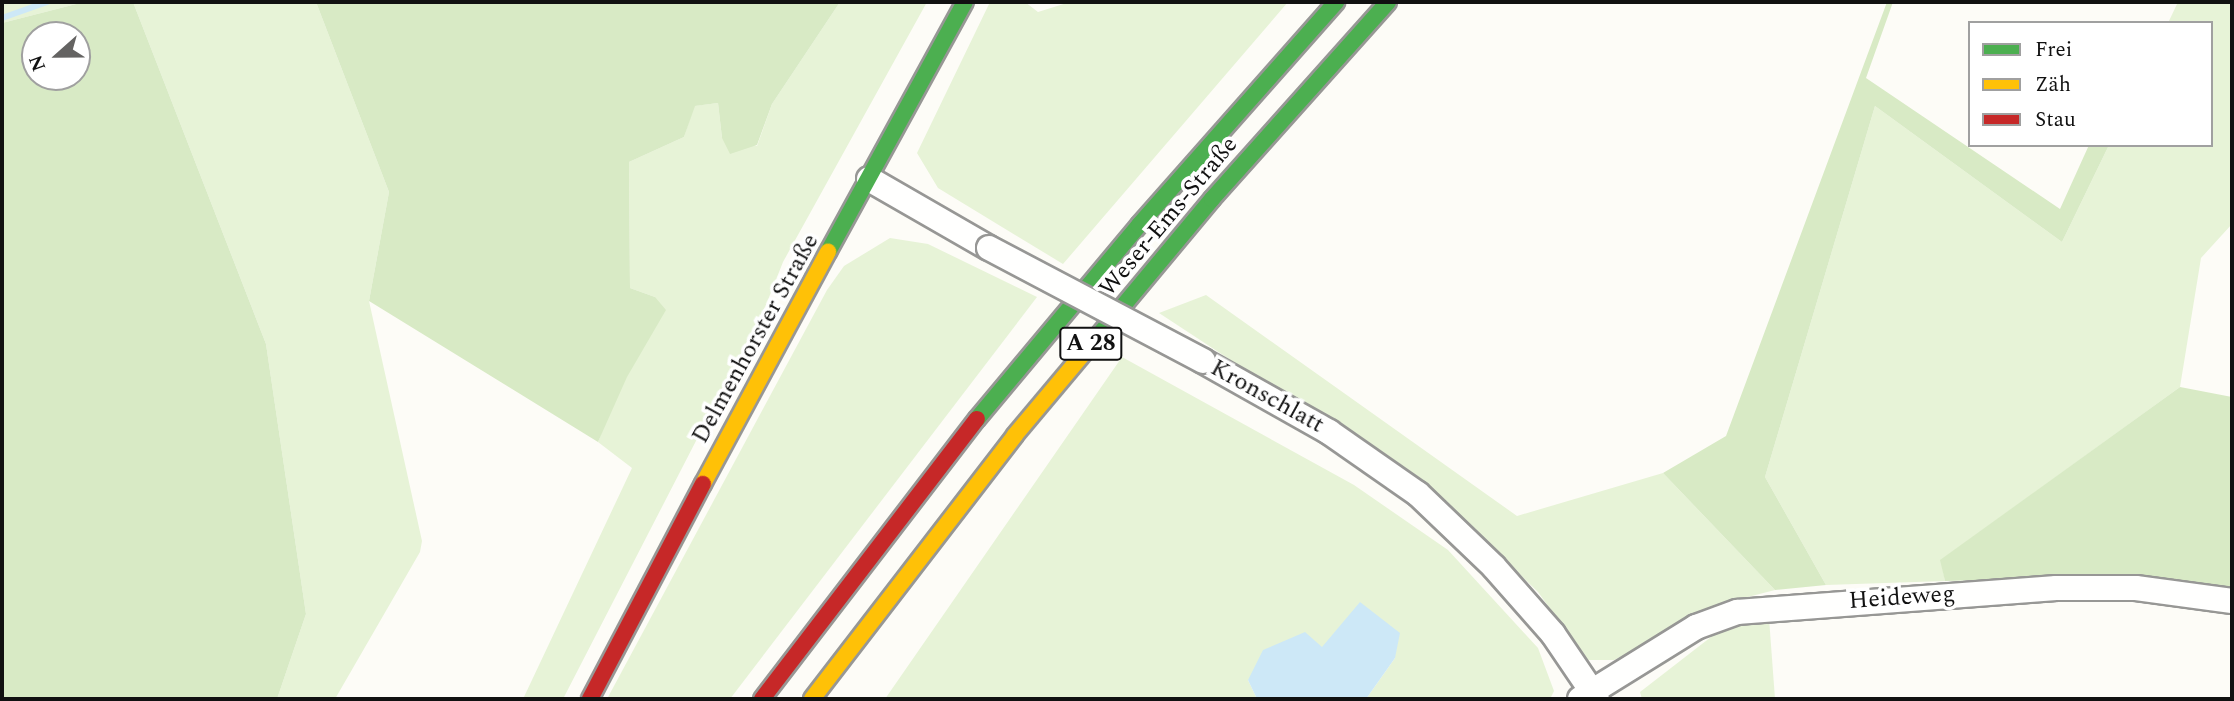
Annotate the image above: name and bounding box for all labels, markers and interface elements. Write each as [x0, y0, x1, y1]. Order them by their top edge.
north arrow [21, 21, 91, 91]
legend [1968, 21, 2213, 147]
text: Frei [2035, 34, 2072, 66]
text: N [21, 51, 54, 75]
text: Zäh [2035, 69, 2071, 101]
text: Stau [2035, 104, 2076, 136]
street label: Weser-Ems-Straße [1094, 131, 1244, 303]
street label: Delmenhorster Straße [686, 229, 826, 449]
road number: A 28 [1058, 324, 1124, 364]
street label: Kronschlatt [1205, 354, 1329, 440]
street label: Heideweg [1848, 580, 1956, 616]

